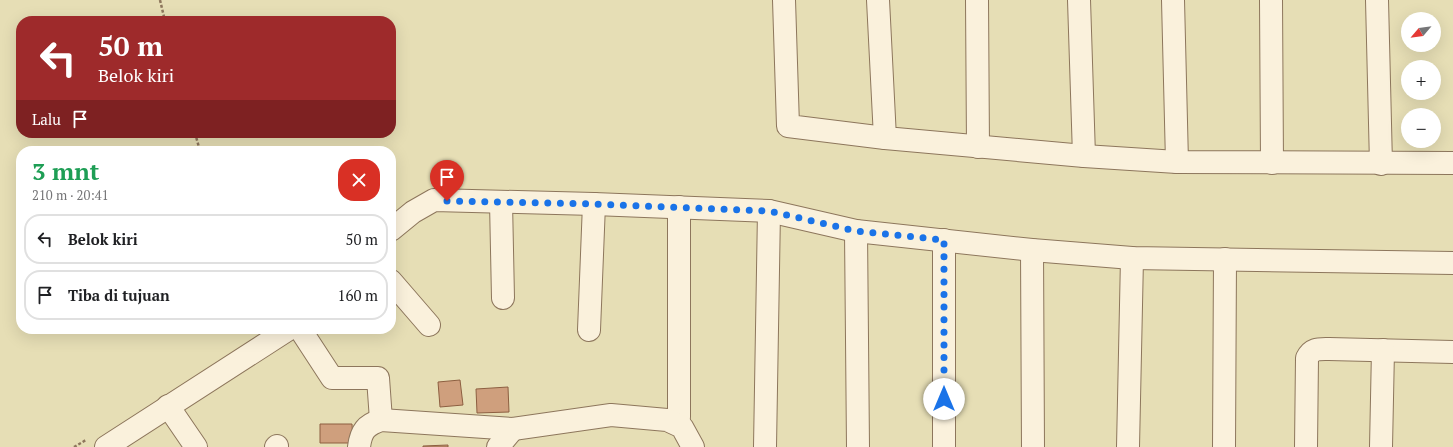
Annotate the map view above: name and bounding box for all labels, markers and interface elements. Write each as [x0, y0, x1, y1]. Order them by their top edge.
north arrow [1401, 12, 1441, 52]
map controls [1401, 12, 1441, 148]
text: 50 m [98, 27, 163, 64]
icon: left [32, 32, 84, 84]
button: + [1401, 60, 1441, 100]
text: Belok kiri [98, 63, 174, 87]
icon: arrive [69, 108, 91, 130]
button: − [1401, 108, 1441, 148]
text: Lalu [32, 109, 61, 129]
text: 3 mnt [32, 155, 99, 187]
button: close [338, 159, 380, 201]
pin [430, 160, 464, 201]
icon: arrive [436, 166, 458, 188]
text: 210 m · 20:41 [32, 186, 109, 204]
icon: left [34, 228, 56, 250]
text: Belok kiri [68, 229, 138, 249]
text: 50 m [345, 229, 378, 249]
icon: arrive [34, 284, 56, 306]
text: Tiba di tujuan [68, 285, 170, 305]
text: 160 m [337, 285, 378, 305]
position arrow [923, 378, 965, 420]

